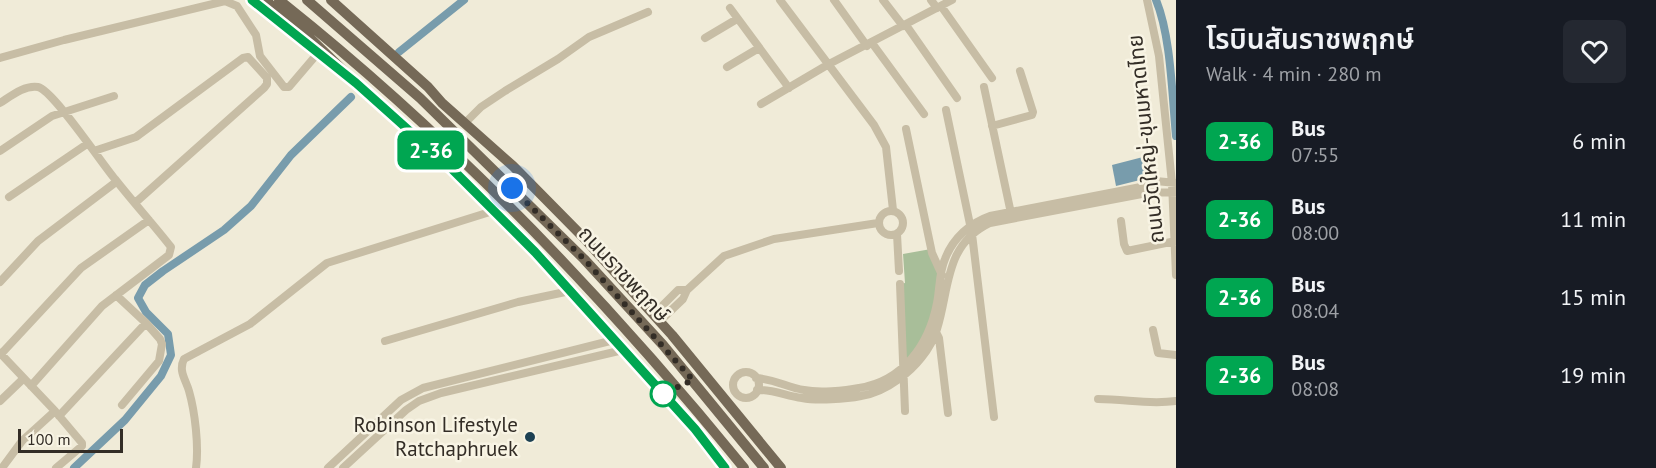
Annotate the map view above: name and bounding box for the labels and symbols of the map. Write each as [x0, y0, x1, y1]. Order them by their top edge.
street label: ถนนวัดใหญ่-ขุนมหาดไทย [1121, 34, 1170, 245]
line badge: 2-36 [389, 130, 473, 170]
your location [497, 173, 527, 203]
street label: ถนนราชพฤกษ์ [573, 220, 676, 327]
unlabelled marker [650, 381, 676, 407]
place label: Robinson Lifestyle Ratchaphruek [353, 411, 518, 462]
scale bar [18, 426, 123, 454]
marker: Robinson Lifestyle Ratchaphruek [523, 430, 537, 444]

